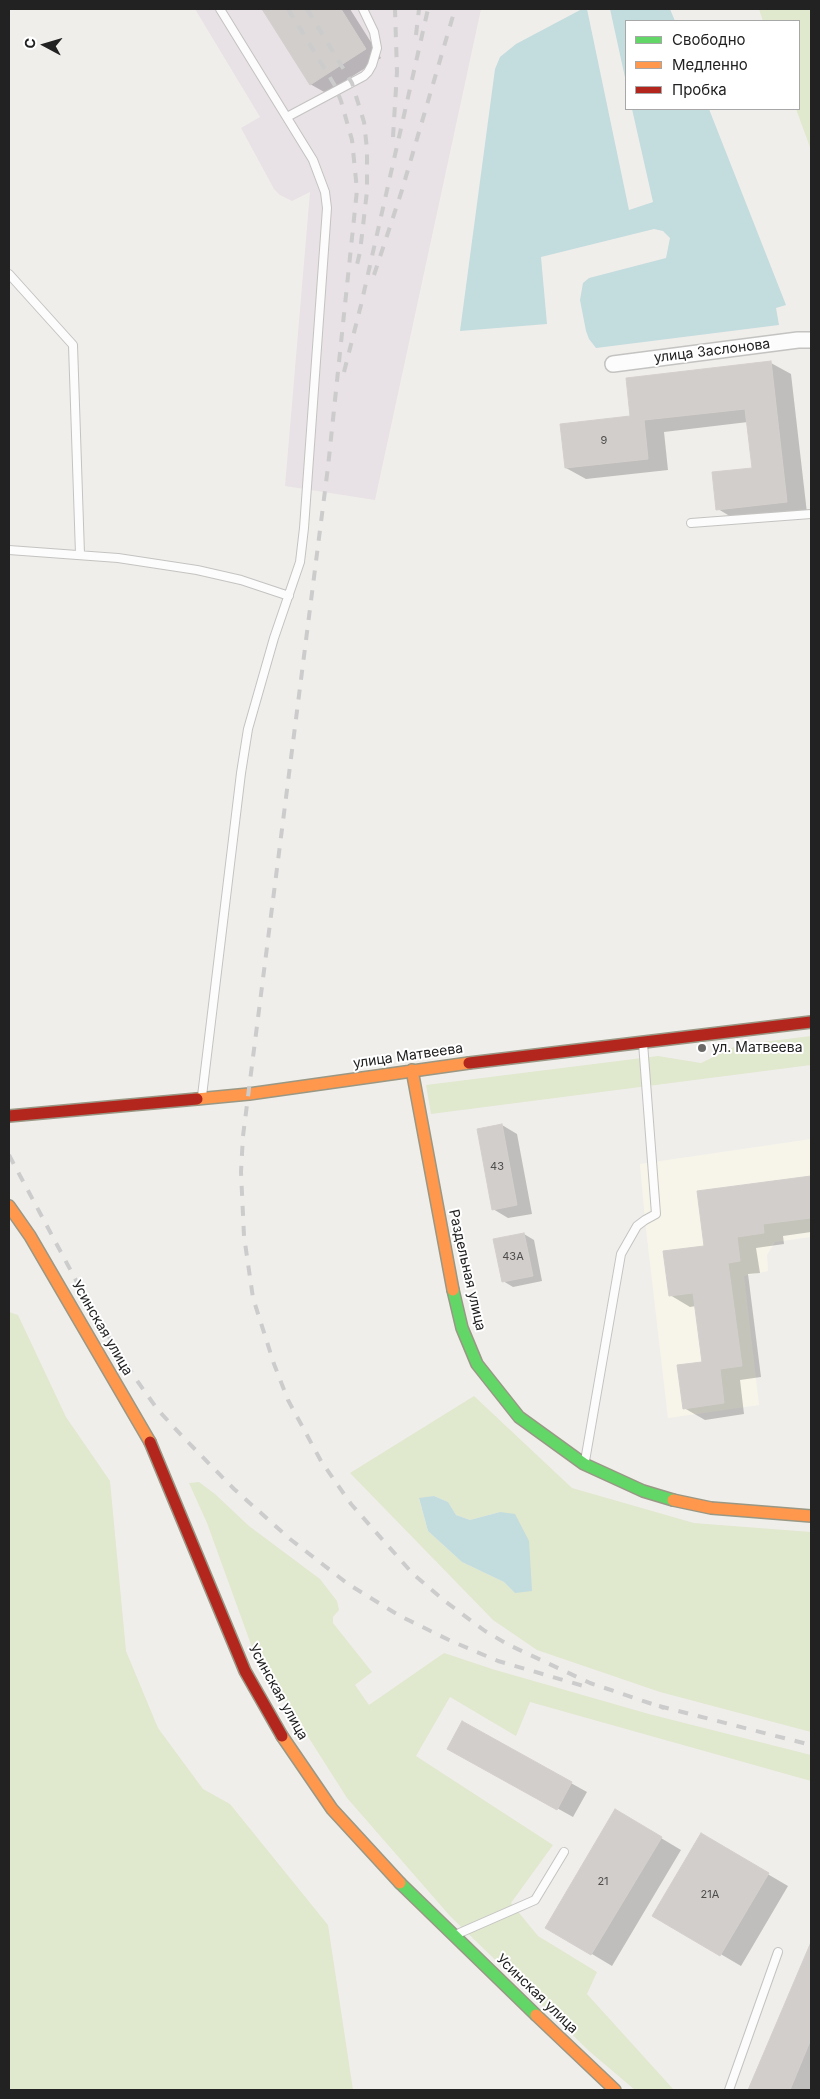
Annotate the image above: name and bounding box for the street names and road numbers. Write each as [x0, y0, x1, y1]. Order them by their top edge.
street label: улица Заслонова [653, 336, 771, 366]
street label: улица Матвеева [352, 1040, 464, 1072]
street label: Раздельная улица [445, 1208, 489, 1332]
street label: Усинская улица [68, 1277, 136, 1379]
street label: Усинская улица [245, 1641, 311, 1743]
street label: Усинская улица [493, 1951, 581, 2037]

